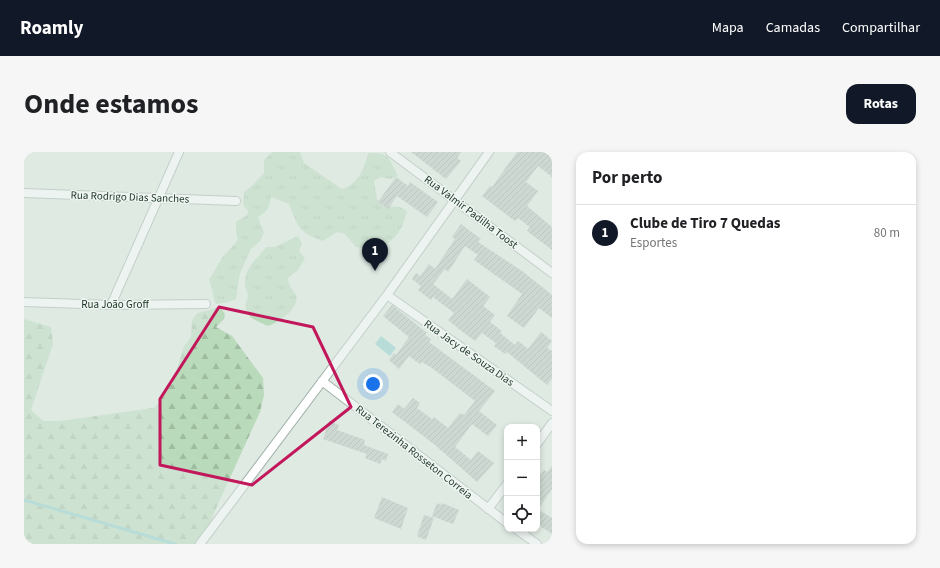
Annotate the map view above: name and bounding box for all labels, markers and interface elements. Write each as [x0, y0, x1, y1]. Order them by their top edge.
text: Roamly [20, 15, 83, 42]
text: Mapa [712, 18, 744, 38]
text: Camadas [766, 18, 820, 38]
text: Compartilhar [842, 18, 920, 38]
text: Onde estamos [24, 84, 198, 124]
button: Rotas [846, 84, 916, 124]
text: Por perto [592, 166, 662, 190]
street label: Rua Valmir Padilha Toost [421, 172, 521, 252]
street label: Rua Rodrigo Dias Sanches [70, 187, 190, 207]
text: Clube de Tiro 7 Quedas [630, 213, 781, 234]
text: 1 [602, 224, 608, 242]
text: 80 m [874, 224, 900, 242]
text: Esportes [630, 234, 677, 252]
pin: 1 [362, 238, 388, 271]
street label: Rua João Groff [81, 297, 149, 312]
street label: Rua Jacy de Souza Dias [421, 316, 517, 390]
your location [363, 374, 383, 394]
street label: Rua Terezinha Rosseton Correia [352, 402, 476, 502]
map controls [504, 424, 540, 532]
button: + [504, 424, 540, 460]
button: − [504, 460, 540, 496]
button: locate [504, 496, 540, 532]

